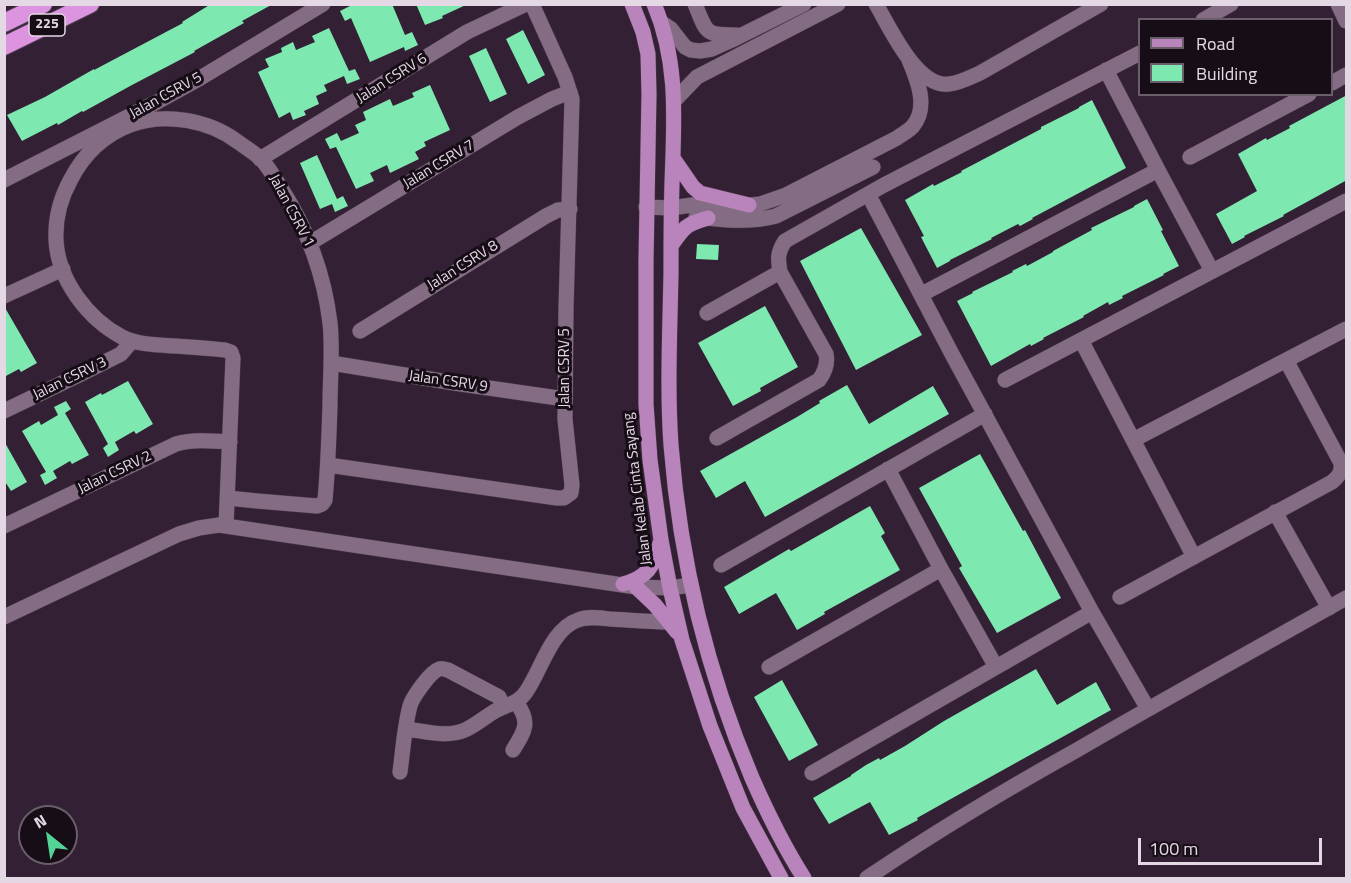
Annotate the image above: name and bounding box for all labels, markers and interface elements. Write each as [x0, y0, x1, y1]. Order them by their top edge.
road number: 225 [29, 14, 65, 36]
legend [1138, 18, 1333, 96]
text: Road [1196, 30, 1235, 57]
street label: Jalan CSRV 6 [353, 50, 431, 108]
text: Building [1196, 60, 1257, 87]
street label: Jalan CSRV 5 [127, 69, 205, 123]
street label: Jalan CSRV 7 [400, 137, 478, 193]
street label: Jalan CSRV 1 [264, 171, 318, 251]
street label: Jalan CSRV 8 [424, 237, 502, 295]
street label: Jalan CSRV 5 [556, 328, 574, 408]
street label: Jalan CSRV 3 [30, 353, 110, 405]
street label: Jalan CSRV 9 [407, 368, 489, 396]
street label: Jalan Kelab Cinta Sayang [620, 412, 656, 566]
street label: Jalan CSRV 2 [75, 447, 155, 499]
north arrow [18, 805, 78, 865]
text: N [29, 808, 51, 834]
scale bar [1141, 826, 1326, 864]
text: 100 m [1149, 835, 1198, 862]

